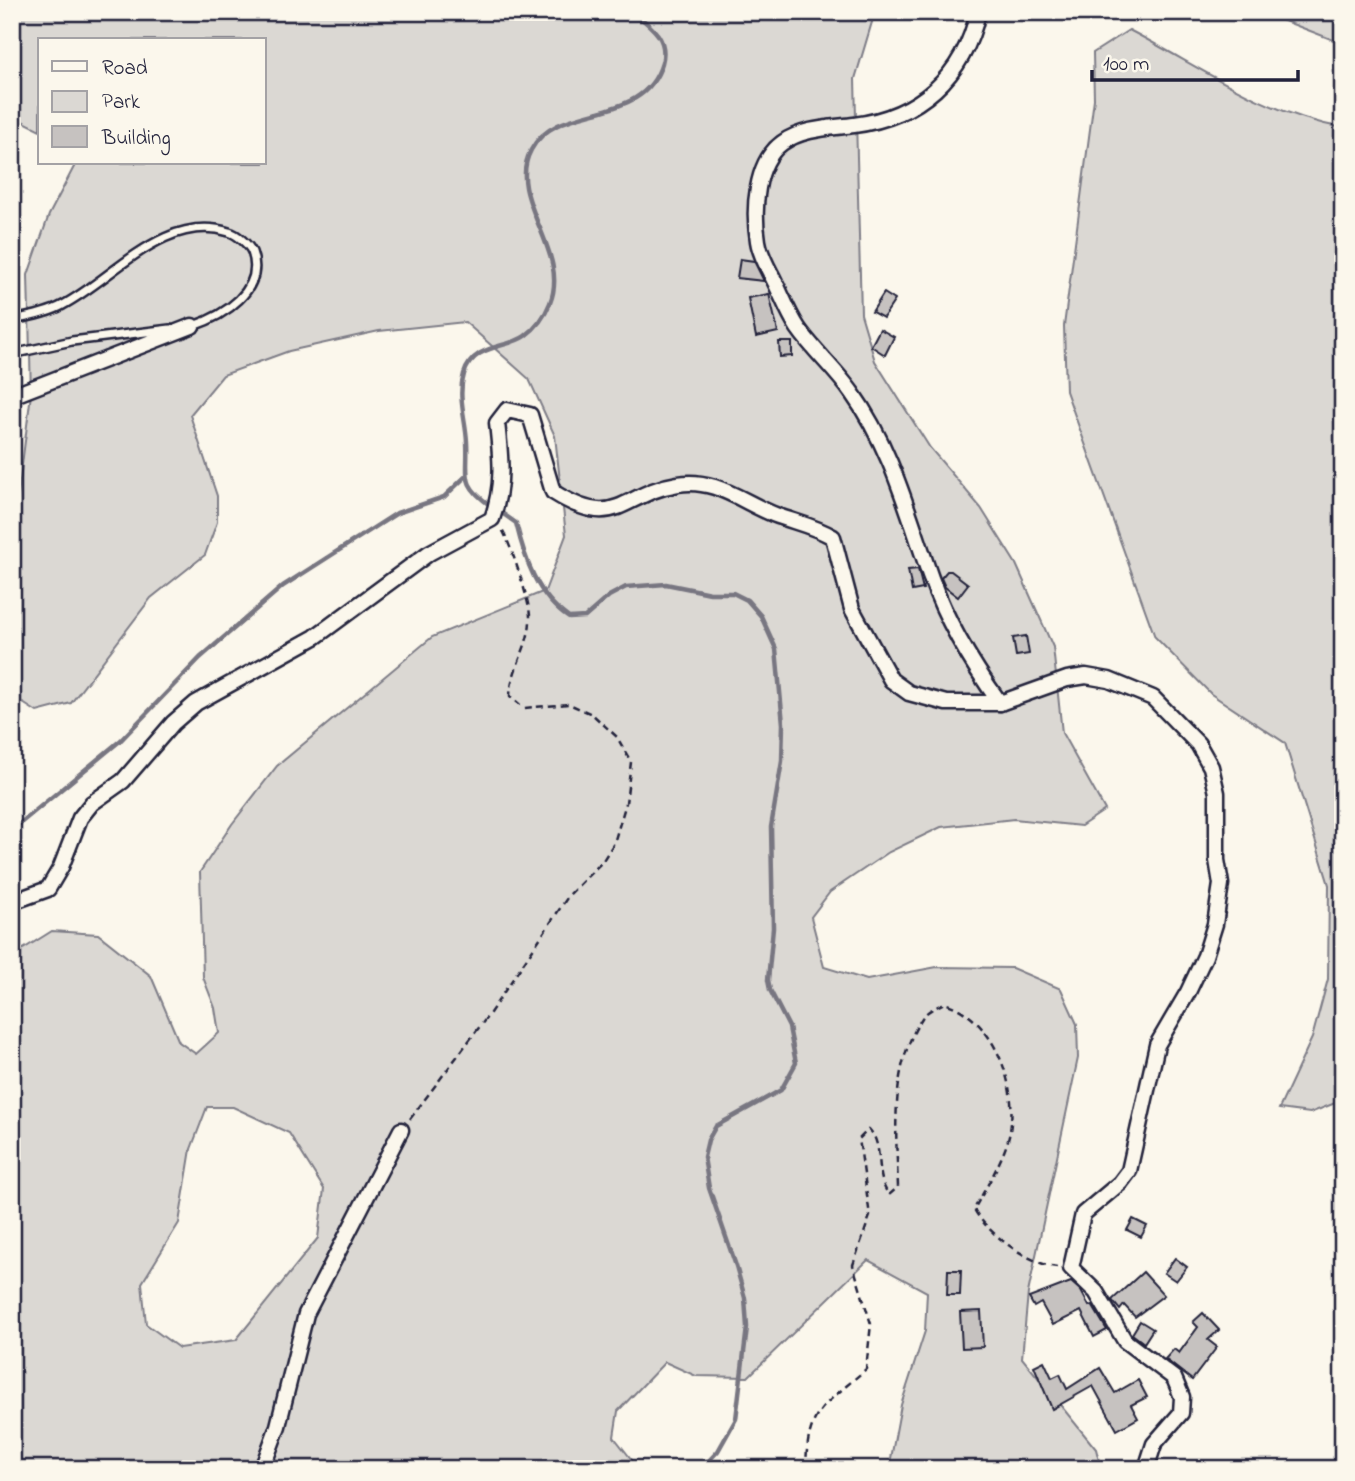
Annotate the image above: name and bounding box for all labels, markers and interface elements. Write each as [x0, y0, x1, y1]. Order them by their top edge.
legend [38, 38, 266, 164]
scale bar [1092, 38, 1299, 82]
text: 100 m [1103, 50, 1149, 80]
text: Road [102, 54, 148, 84]
text: Park [102, 88, 141, 118]
text: Building [101, 124, 171, 156]

